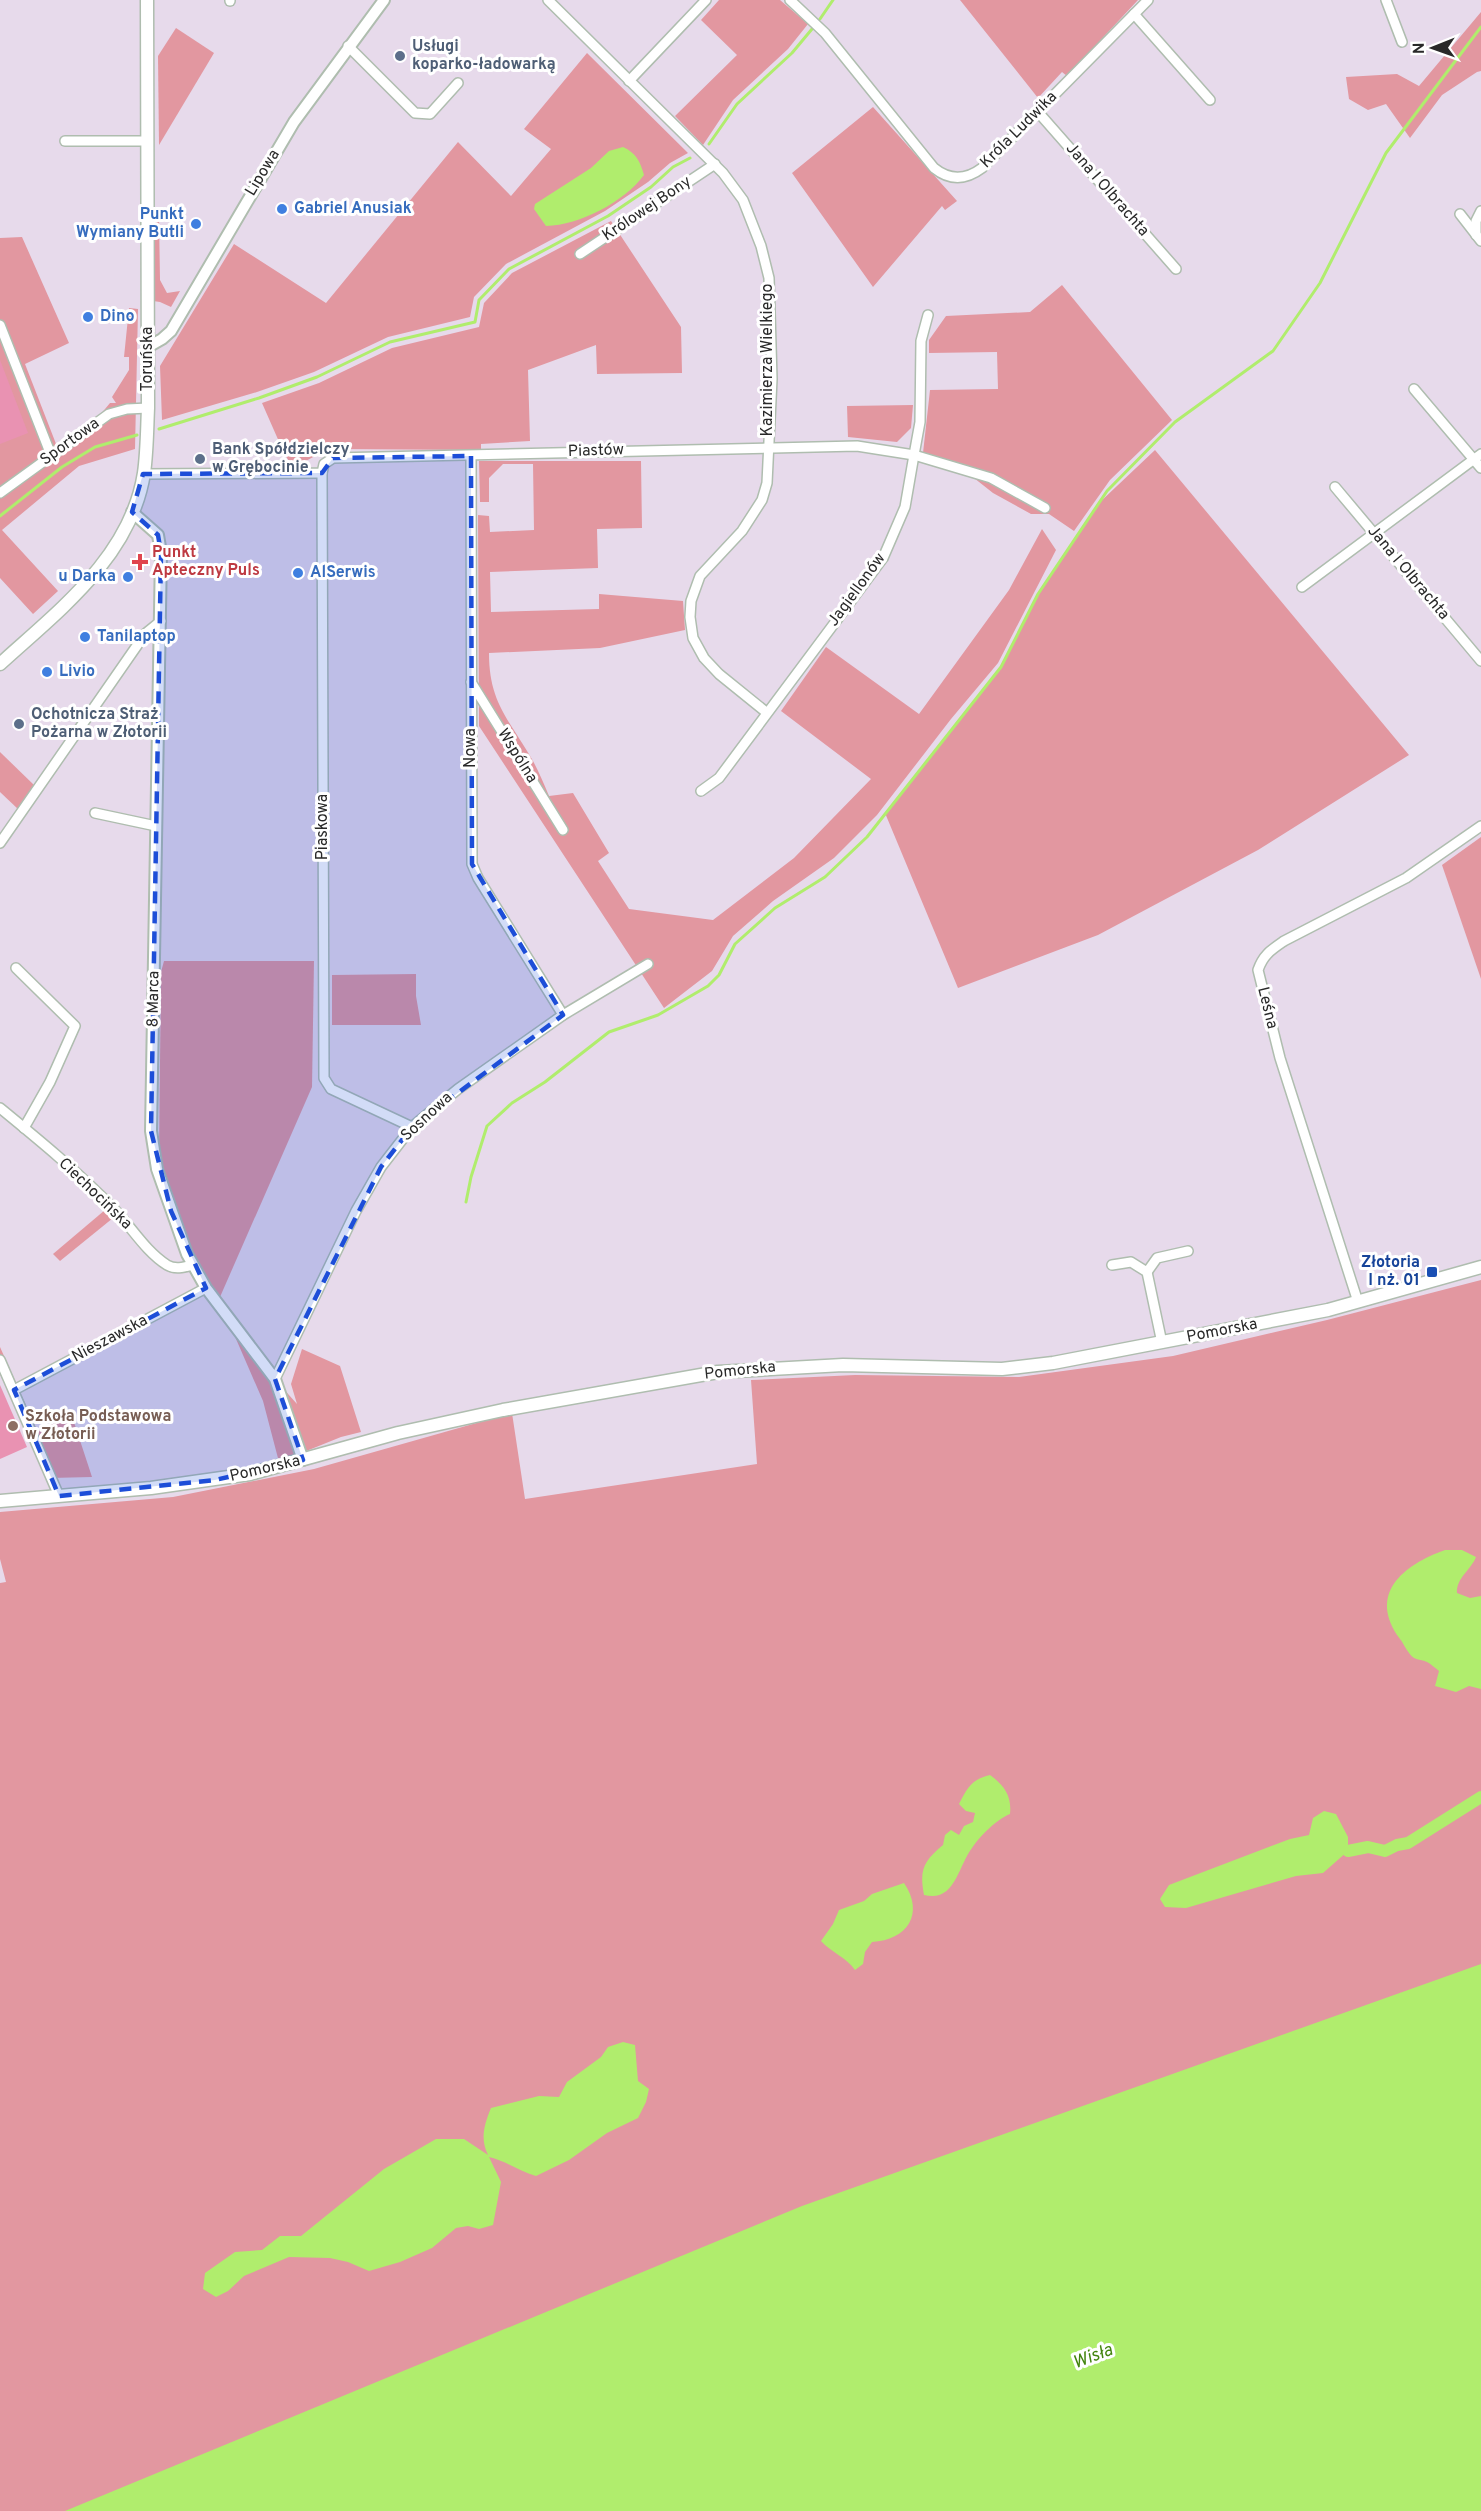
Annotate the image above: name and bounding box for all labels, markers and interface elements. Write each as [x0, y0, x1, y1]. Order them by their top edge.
north arrow [1403, 18, 1463, 78]
place label: Usługi koparko-ładowarką [412, 37, 556, 75]
text: N [1410, 42, 1430, 54]
marker: Usługi koparko-ładowarką [393, 49, 407, 63]
street label: Króla Ludwika [976, 87, 1062, 173]
street label: Jana I Olbrachta [1061, 139, 1153, 241]
street label: Lipowa [241, 146, 285, 200]
street label: Królowej Bony [599, 172, 695, 246]
place label: Gabriel Anusiak [294, 199, 412, 219]
marker: Gabriel Anusiak [275, 202, 289, 216]
place label: Punkt Wymiany Butli [76, 205, 184, 243]
marker: Punkt Wymiany Butli [189, 217, 203, 231]
street label: Kazimierza Wielkiego [758, 283, 778, 436]
place label: Dino [100, 307, 135, 327]
marker: Dino [81, 310, 95, 324]
street label: Toruńska [138, 327, 158, 391]
street label: Sportowa [36, 414, 104, 470]
place label: Bank Spółdzielczy w Grębocinie [212, 440, 350, 478]
street label: Piastów [568, 440, 624, 462]
marker: Bank Spółdzielczy w Grębocinie [193, 452, 207, 466]
street label: Jana I Olbrachta [1363, 522, 1453, 624]
place label: Punkt Apteczny Puls [152, 543, 260, 581]
street label: Jagiellonów [824, 549, 890, 631]
marker: Punkt Apteczny Puls [133, 555, 147, 569]
place label: AlSerwis [310, 563, 376, 583]
marker: AlSerwis [291, 566, 305, 580]
place label: u Darka [58, 567, 116, 587]
marker: u Darka [121, 570, 135, 584]
place label: Tanilaptop [97, 627, 176, 647]
marker: Tanilaptop [78, 630, 92, 644]
place label: Livio [59, 662, 95, 682]
marker: Livio [40, 665, 54, 679]
place label: Ochotnicza Straż Pożarna w Złotorii [31, 705, 167, 743]
marker: Ochotnicza Straż Pożarna w Złotorii [12, 717, 26, 731]
street label: Wspólna [492, 725, 542, 787]
street label: Nowa [461, 728, 481, 768]
street label: Piaskowa [313, 794, 333, 860]
street label: 8 Marca [144, 971, 164, 1027]
street label: Leśna [1252, 985, 1282, 1031]
street label: Sosnowa [397, 1088, 457, 1146]
street label: Ciechocińska [54, 1154, 136, 1234]
place label: Złotoria I nż. 01 [1361, 1253, 1420, 1291]
marker: Złotoria I nż. 01 [1425, 1265, 1439, 1279]
street label: Nieszawska [69, 1311, 151, 1367]
street label: Pomorska [1185, 1314, 1259, 1348]
street label: Pomorska [703, 1357, 777, 1385]
place label: Szkoła Podstawowa w Złotorii [25, 1407, 171, 1445]
marker: Szkoła Podstawowa w Złotorii [6, 1419, 20, 1433]
street label: Pomorska [228, 1451, 302, 1487]
water label: Wisła [1070, 2339, 1117, 2375]

